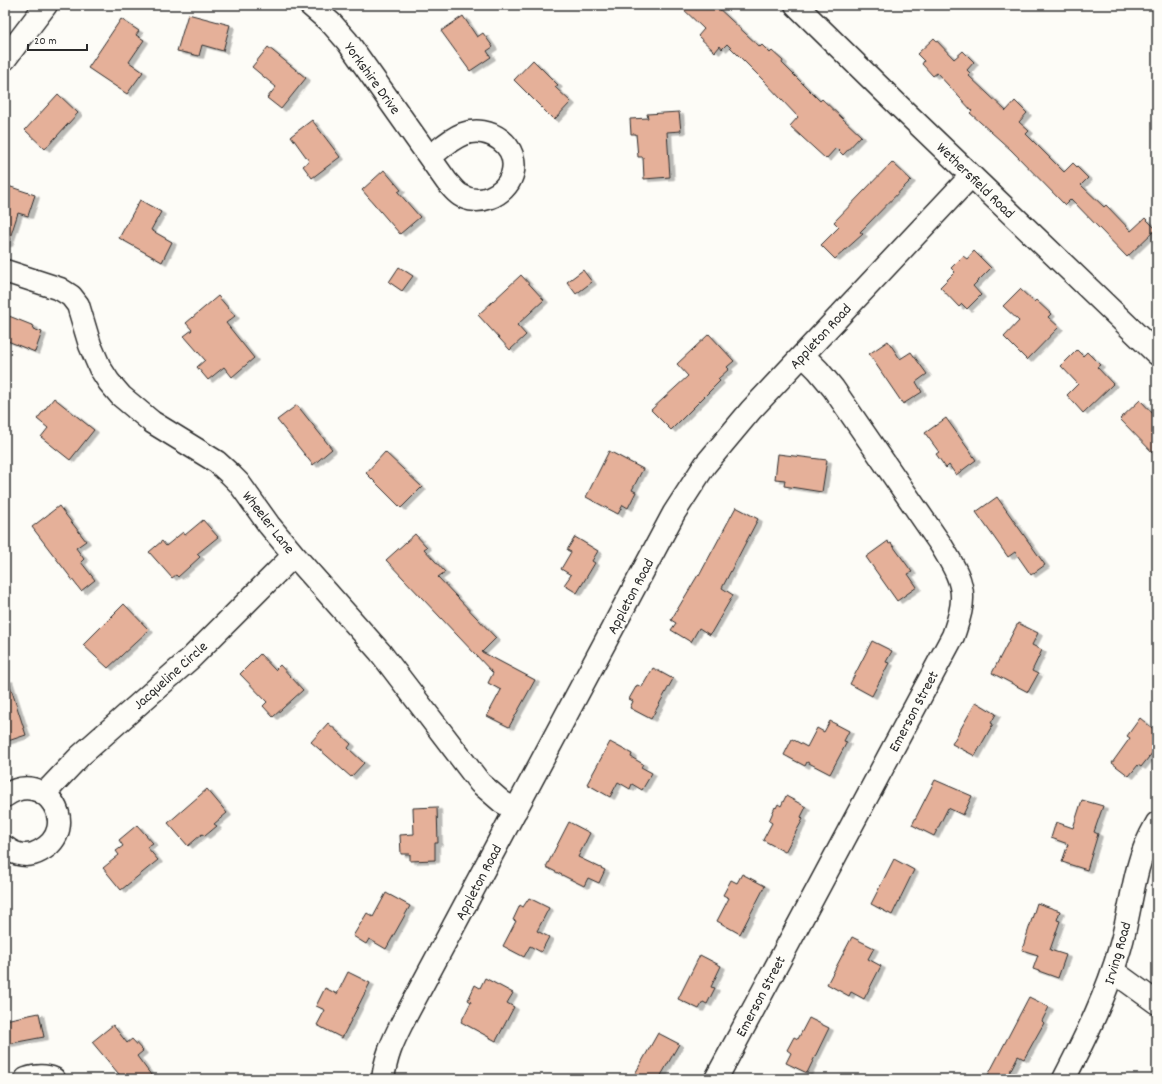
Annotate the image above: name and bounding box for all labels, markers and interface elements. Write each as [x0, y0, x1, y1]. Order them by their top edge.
scale bar [28, 26, 87, 52]
text: 20 m [34, 33, 57, 50]
street label: Yorkshire Drive [338, 39, 405, 120]
street label: Wethersfield Road [930, 138, 1019, 225]
street label: Appleton Road [785, 300, 858, 375]
street label: Wheeler Lane [236, 487, 299, 560]
street label: Appleton Road [603, 555, 661, 639]
street label: Jacqueline Circle [129, 637, 214, 716]
street label: Emerson Street [884, 667, 946, 756]
street label: Appleton Road [451, 841, 509, 925]
street label: Irving Road [1100, 920, 1138, 987]
street label: Emerson Street [731, 952, 793, 1041]

